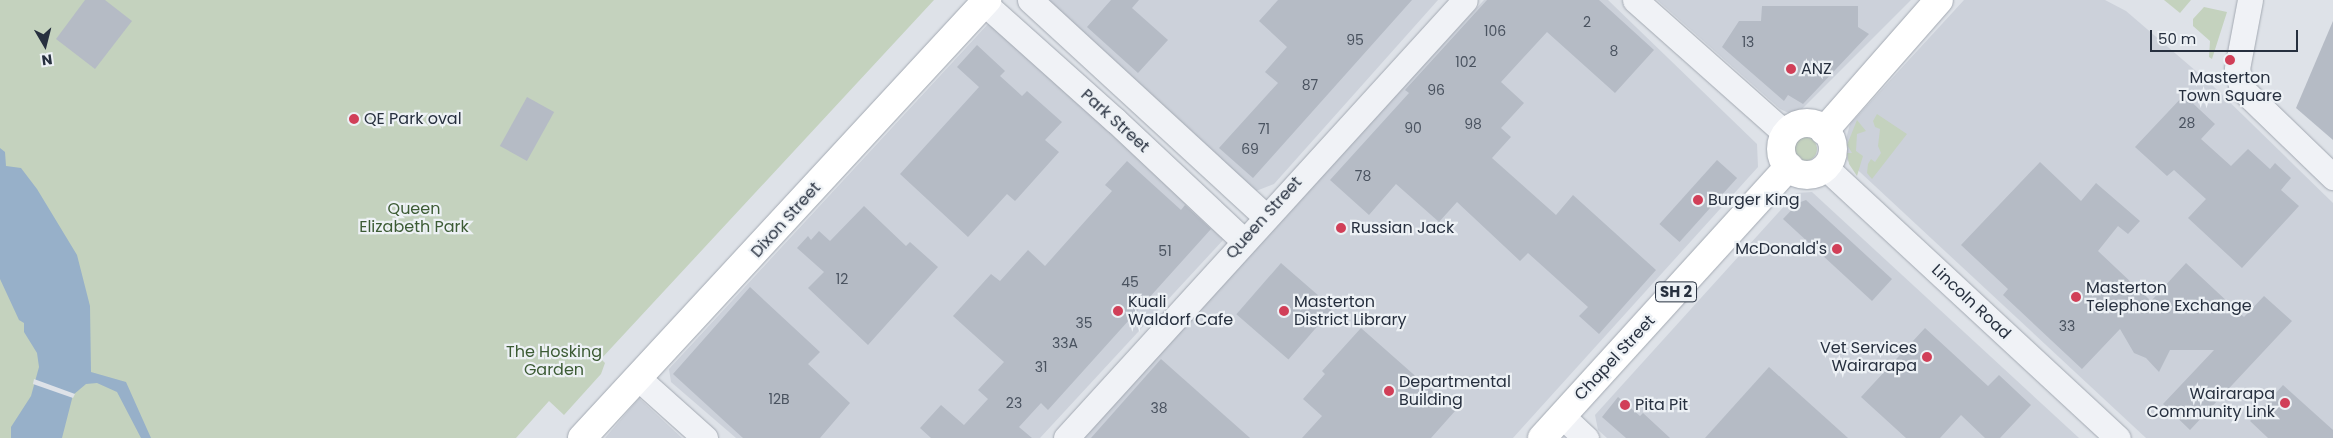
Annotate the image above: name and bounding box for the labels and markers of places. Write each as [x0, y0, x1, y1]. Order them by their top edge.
marker: Masterton Town Square [2224, 54, 2236, 66]
place label: ANZ [1801, 59, 1832, 79]
marker: ANZ [1785, 63, 1797, 75]
place label: Masterton Town Square [2178, 68, 2282, 106]
place label: QE Park oval [364, 109, 462, 129]
marker: QE Park oval [348, 113, 360, 125]
place label: Burger King [1708, 190, 1800, 210]
marker: Burger King [1692, 194, 1704, 206]
place label: Russian Jack [1351, 218, 1454, 238]
marker: Russian Jack [1335, 222, 1347, 234]
place label: McDonald's [1735, 239, 1827, 259]
marker: McDonald's [1831, 243, 1843, 255]
place label: Masterton Telephone Exchange [2086, 278, 2252, 316]
marker: Masterton Telephone Exchange [2070, 291, 2082, 303]
place label: Kuali Waldorf Cafe [1128, 292, 1233, 330]
place label: Masterton District Library [1294, 292, 1407, 330]
marker: Kuali Waldorf Cafe [1112, 305, 1124, 317]
marker: Masterton District Library [1278, 305, 1290, 317]
place label: Vet Services Wairarapa [1820, 338, 1917, 376]
marker: Vet Services Wairarapa [1921, 351, 1933, 363]
place label: Departmental Building [1399, 372, 1511, 410]
place label: Wairarapa Community Link [2147, 384, 2275, 422]
marker: Departmental Building [1383, 385, 1395, 397]
place label: Pita Pit [1635, 395, 1688, 415]
marker: Wairarapa Community Link [2279, 397, 2291, 409]
marker: Pita Pit [1619, 399, 1631, 411]

